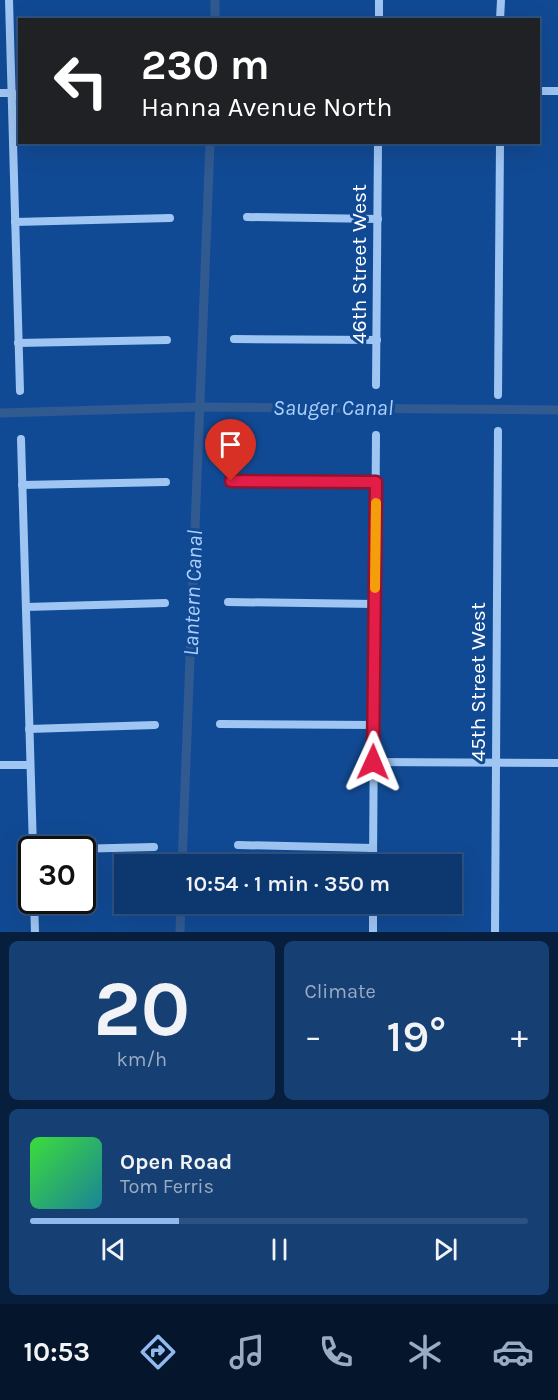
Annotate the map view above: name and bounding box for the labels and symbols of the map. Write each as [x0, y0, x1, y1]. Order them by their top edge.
street label: 46th Street West [347, 184, 371, 344]
water label: Sauger Canal [273, 395, 393, 421]
pin [205, 419, 256, 481]
water label: Lantern Canal [178, 530, 208, 656]
street label: 45th Street West [466, 602, 490, 762]
position arrow [341, 730, 405, 794]
speed limit sign: 30 [18, 836, 96, 914]

